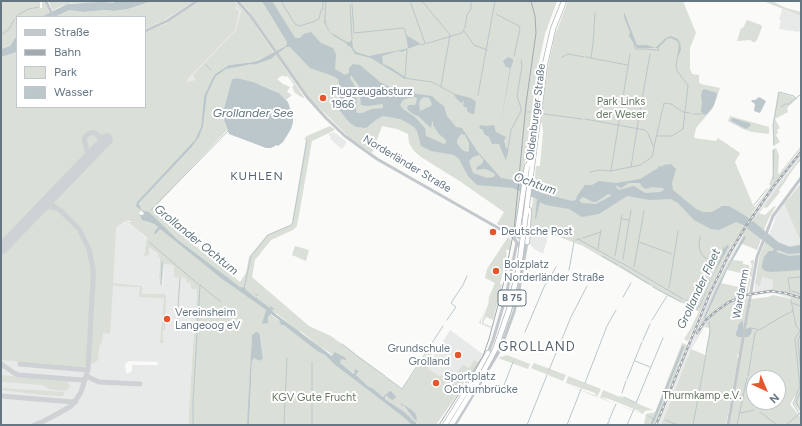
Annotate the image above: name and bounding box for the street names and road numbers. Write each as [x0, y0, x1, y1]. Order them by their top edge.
street label: Oldenburger Straße [524, 63, 548, 161]
street label: Norderländer Straße [361, 133, 453, 195]
street label: Wardamm [730, 268, 752, 320]
road number: B 75 [498, 290, 526, 306]

